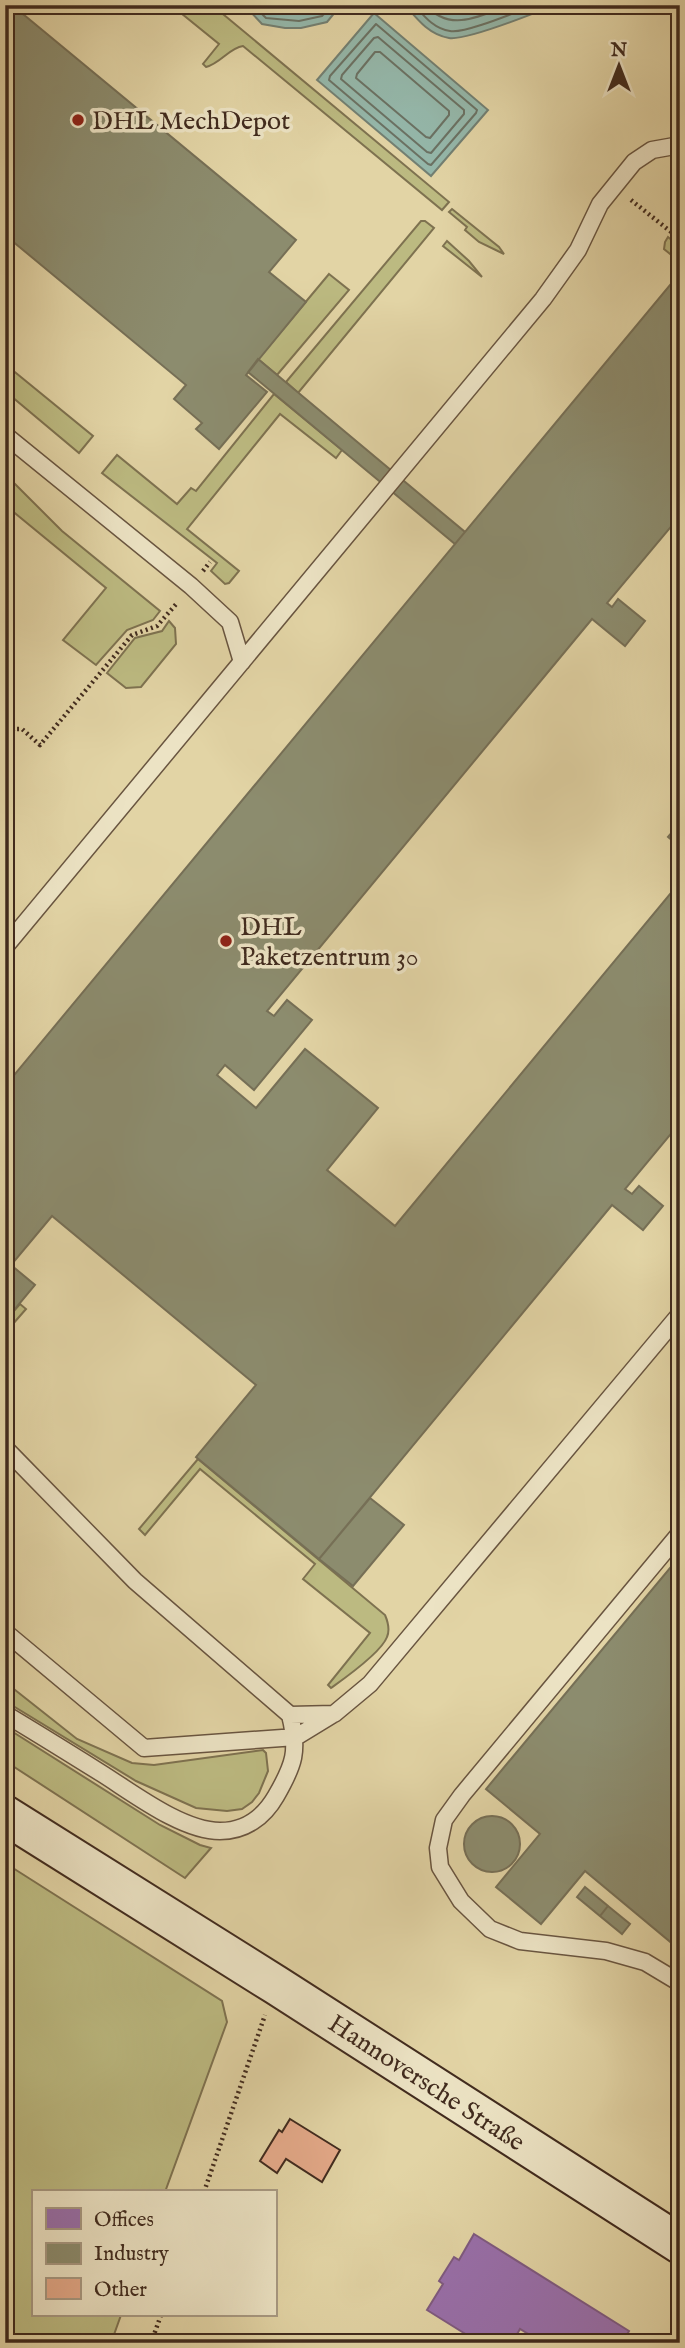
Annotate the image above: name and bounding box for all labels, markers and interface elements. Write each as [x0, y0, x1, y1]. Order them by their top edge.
north arrow [584, 32, 654, 102]
text: N [610, 39, 628, 63]
place label: DHL MechDepot [92, 105, 290, 138]
marker: DHL MechDepot [70, 112, 86, 128]
place label: DHL Paketzentrum 30 [240, 911, 419, 974]
marker: DHL Paketzentrum 30 [218, 933, 234, 949]
street label: Hannoversche Straße [322, 2007, 531, 2159]
legend [32, 2190, 276, 2316]
text: Offices [94, 2207, 154, 2234]
text: Industry [94, 2241, 170, 2268]
text: Other [94, 2277, 147, 2304]

